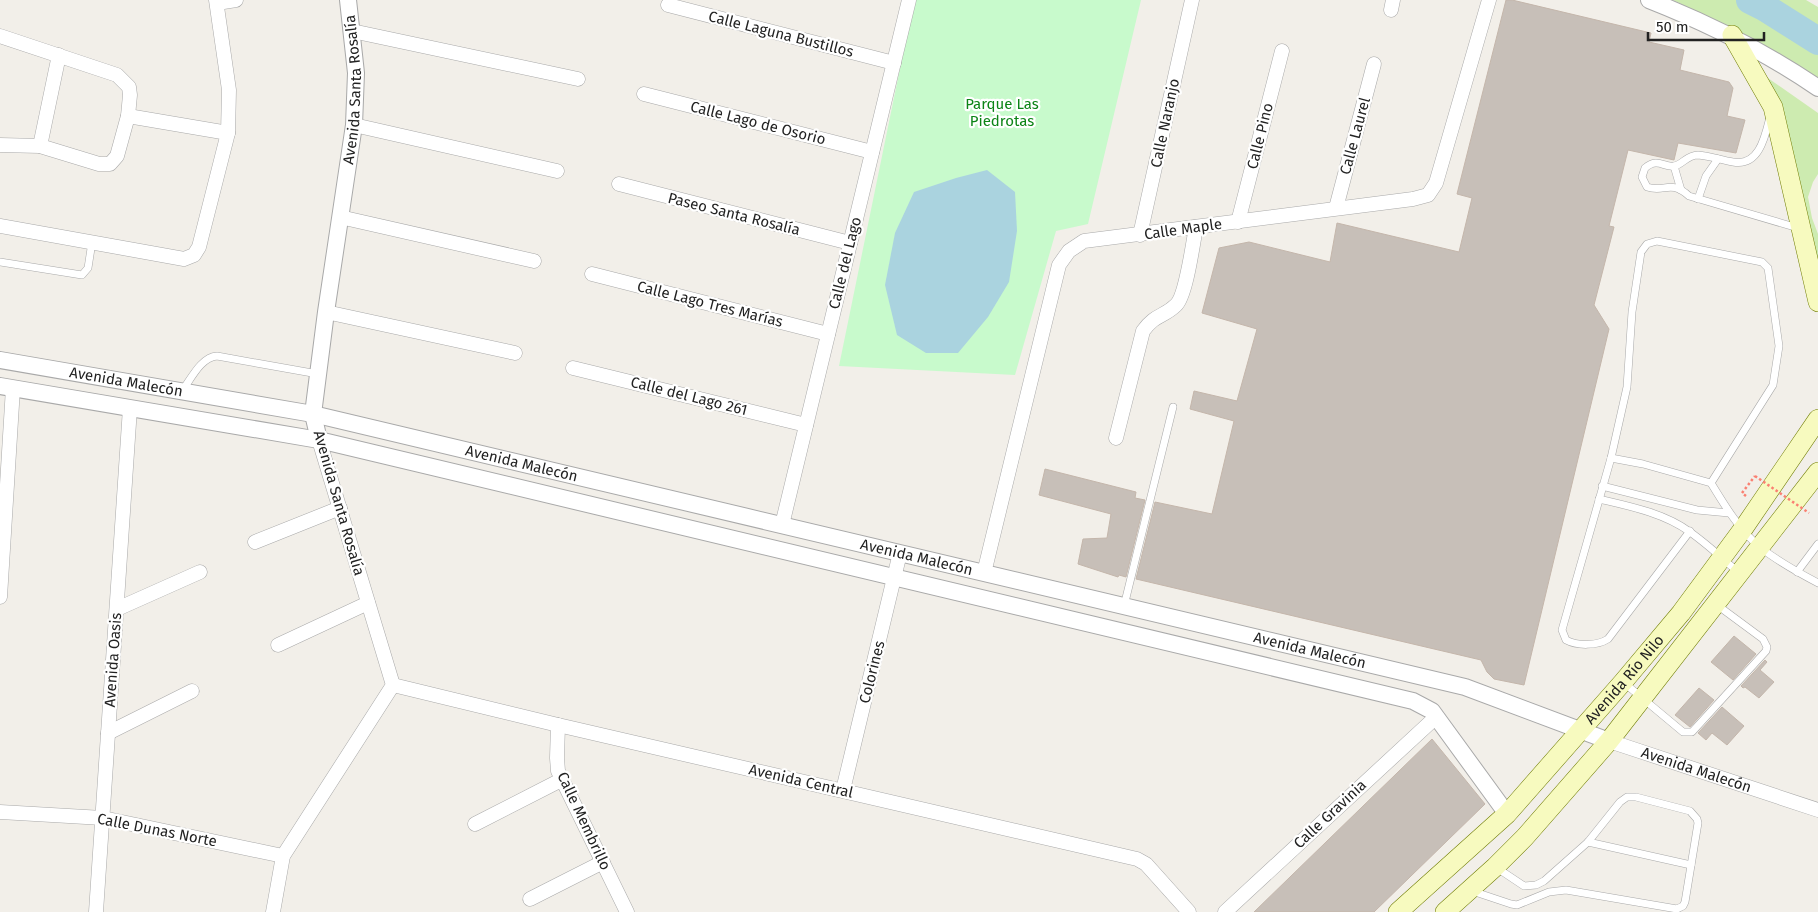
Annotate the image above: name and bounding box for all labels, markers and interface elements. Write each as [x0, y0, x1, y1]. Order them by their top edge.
street label: Calle Laguna Bustillos [707, 7, 855, 61]
scale bar [1648, 10, 1764, 42]
street label: Avenida Santa Rosalía [339, 14, 365, 166]
text: 50 m [1656, 18, 1689, 36]
street label: Calle Naranjo [1147, 77, 1183, 169]
park label: Parque Las Piedrotas [965, 95, 1039, 130]
street label: Calle Laurel [1336, 95, 1374, 177]
street label: Calle Lago de Osorio [688, 97, 828, 149]
street label: Calle Pino [1243, 101, 1277, 171]
street label: Paseo Santa Rosalía [666, 189, 802, 239]
street label: Calle del Lago [825, 215, 865, 311]
street label: Calle Maple [1143, 215, 1223, 243]
street label: Calle Lago Tres Marías [635, 277, 785, 331]
street label: Avenida Malecón [68, 363, 184, 400]
street label: Calle del Lago 261 [629, 373, 749, 419]
street label: Avenida Santa Rosalía [310, 428, 368, 578]
street label: Avenida Malecón [464, 441, 580, 485]
street label: Avenida Malecón [859, 535, 975, 579]
street label: Avenida Oasis [101, 612, 125, 708]
street label: Avenida Malecón [1252, 628, 1368, 672]
street label: Avenida Río Nilo [1581, 631, 1668, 728]
street label: Colorines [856, 639, 888, 705]
street label: Avenida Malecón [1639, 743, 1754, 796]
street label: Avenida Central [747, 760, 855, 802]
street label: Calle Membrillo [553, 769, 615, 873]
street label: Calle Gravinia [1290, 776, 1370, 852]
street label: Calle Dunas Norte [96, 810, 218, 850]

